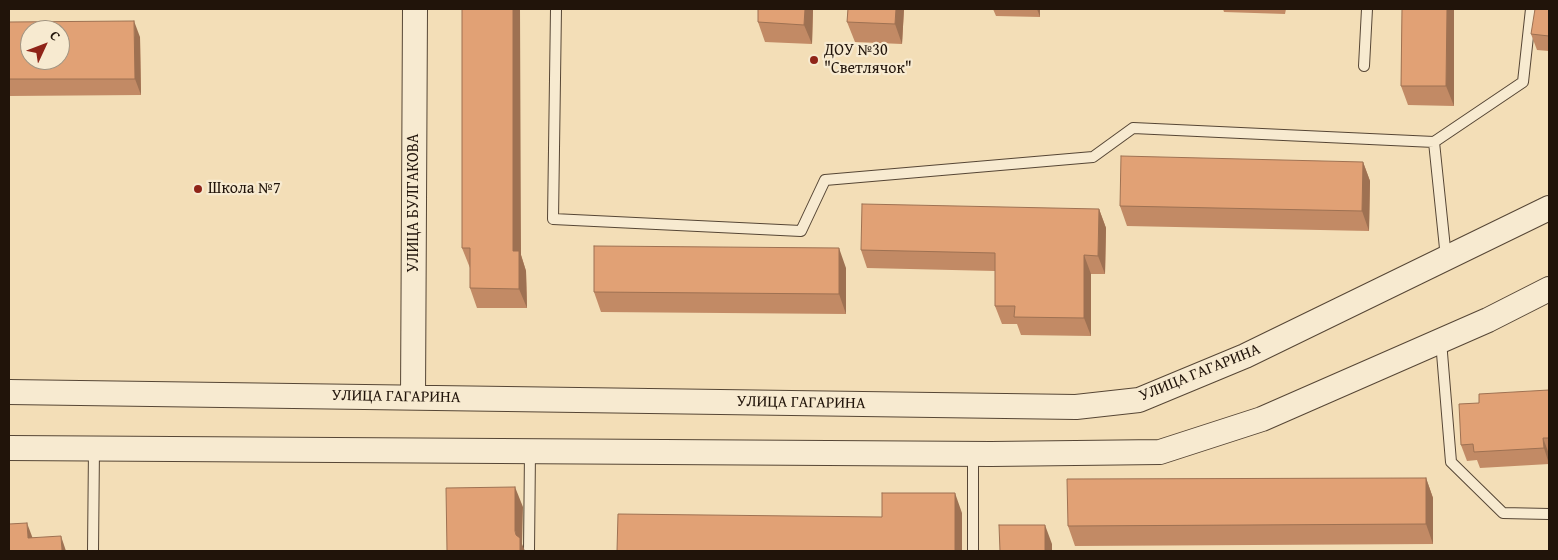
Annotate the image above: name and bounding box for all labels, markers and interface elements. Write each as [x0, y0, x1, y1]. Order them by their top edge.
north arrow [20, 20, 70, 70]
text: С [45, 26, 65, 45]
place label: ДОУ №30 "Светлячок" [824, 41, 912, 79]
marker: ДОУ №30 "Светлячок" [808, 54, 820, 66]
street label: УЛИЦА БУЛГАКОВА [404, 134, 424, 272]
place label: Школа №7 [208, 179, 281, 199]
marker: Школа №7 [192, 183, 204, 195]
street label: УЛИЦА ГАГАРИНА [1137, 340, 1263, 406]
street label: УЛИЦА ГАГАРИНА [331, 386, 461, 408]
street label: УЛИЦА ГАГАРИНА [736, 392, 866, 414]

